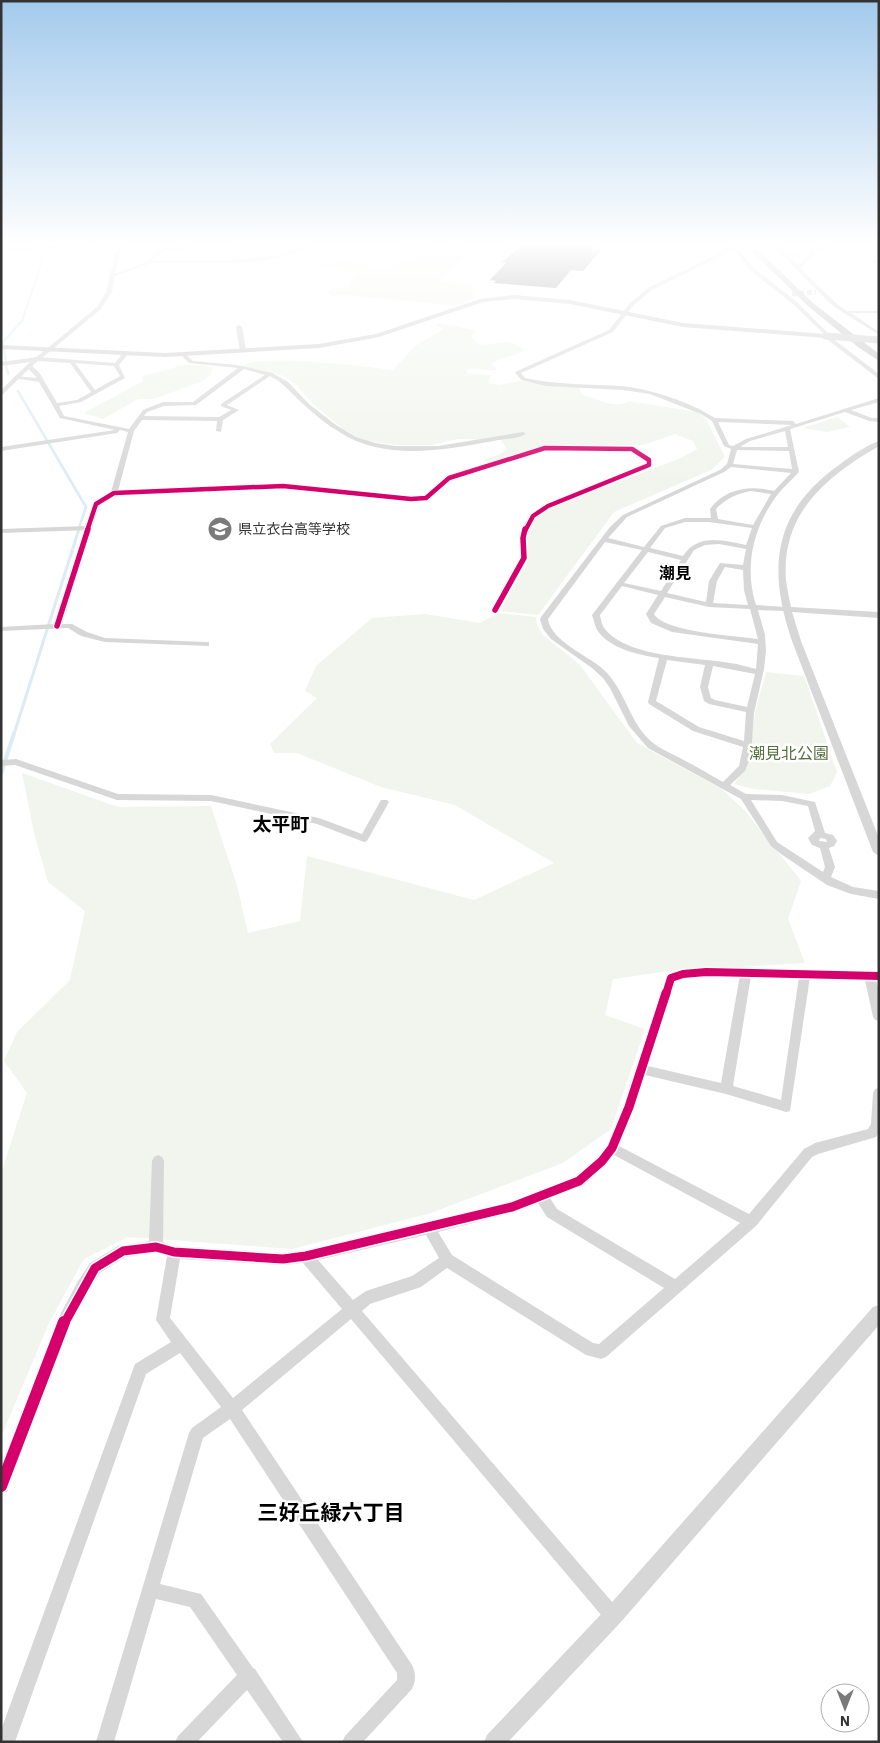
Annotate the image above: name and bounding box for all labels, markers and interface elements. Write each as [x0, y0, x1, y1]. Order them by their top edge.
school or university icon: 県立衣台高等学校 [207, 516, 233, 542]
place label: 県立衣台高等学校 [238, 520, 350, 538]
district label: 潮見 [659, 563, 691, 583]
park label: 潮見北公園 [749, 743, 829, 763]
district label: 太平町 [252, 812, 310, 836]
district label: 三好丘緑六丁目 [258, 1498, 405, 1526]
north arrow [820, 1683, 870, 1733]
text: N [840, 1712, 850, 1730]

